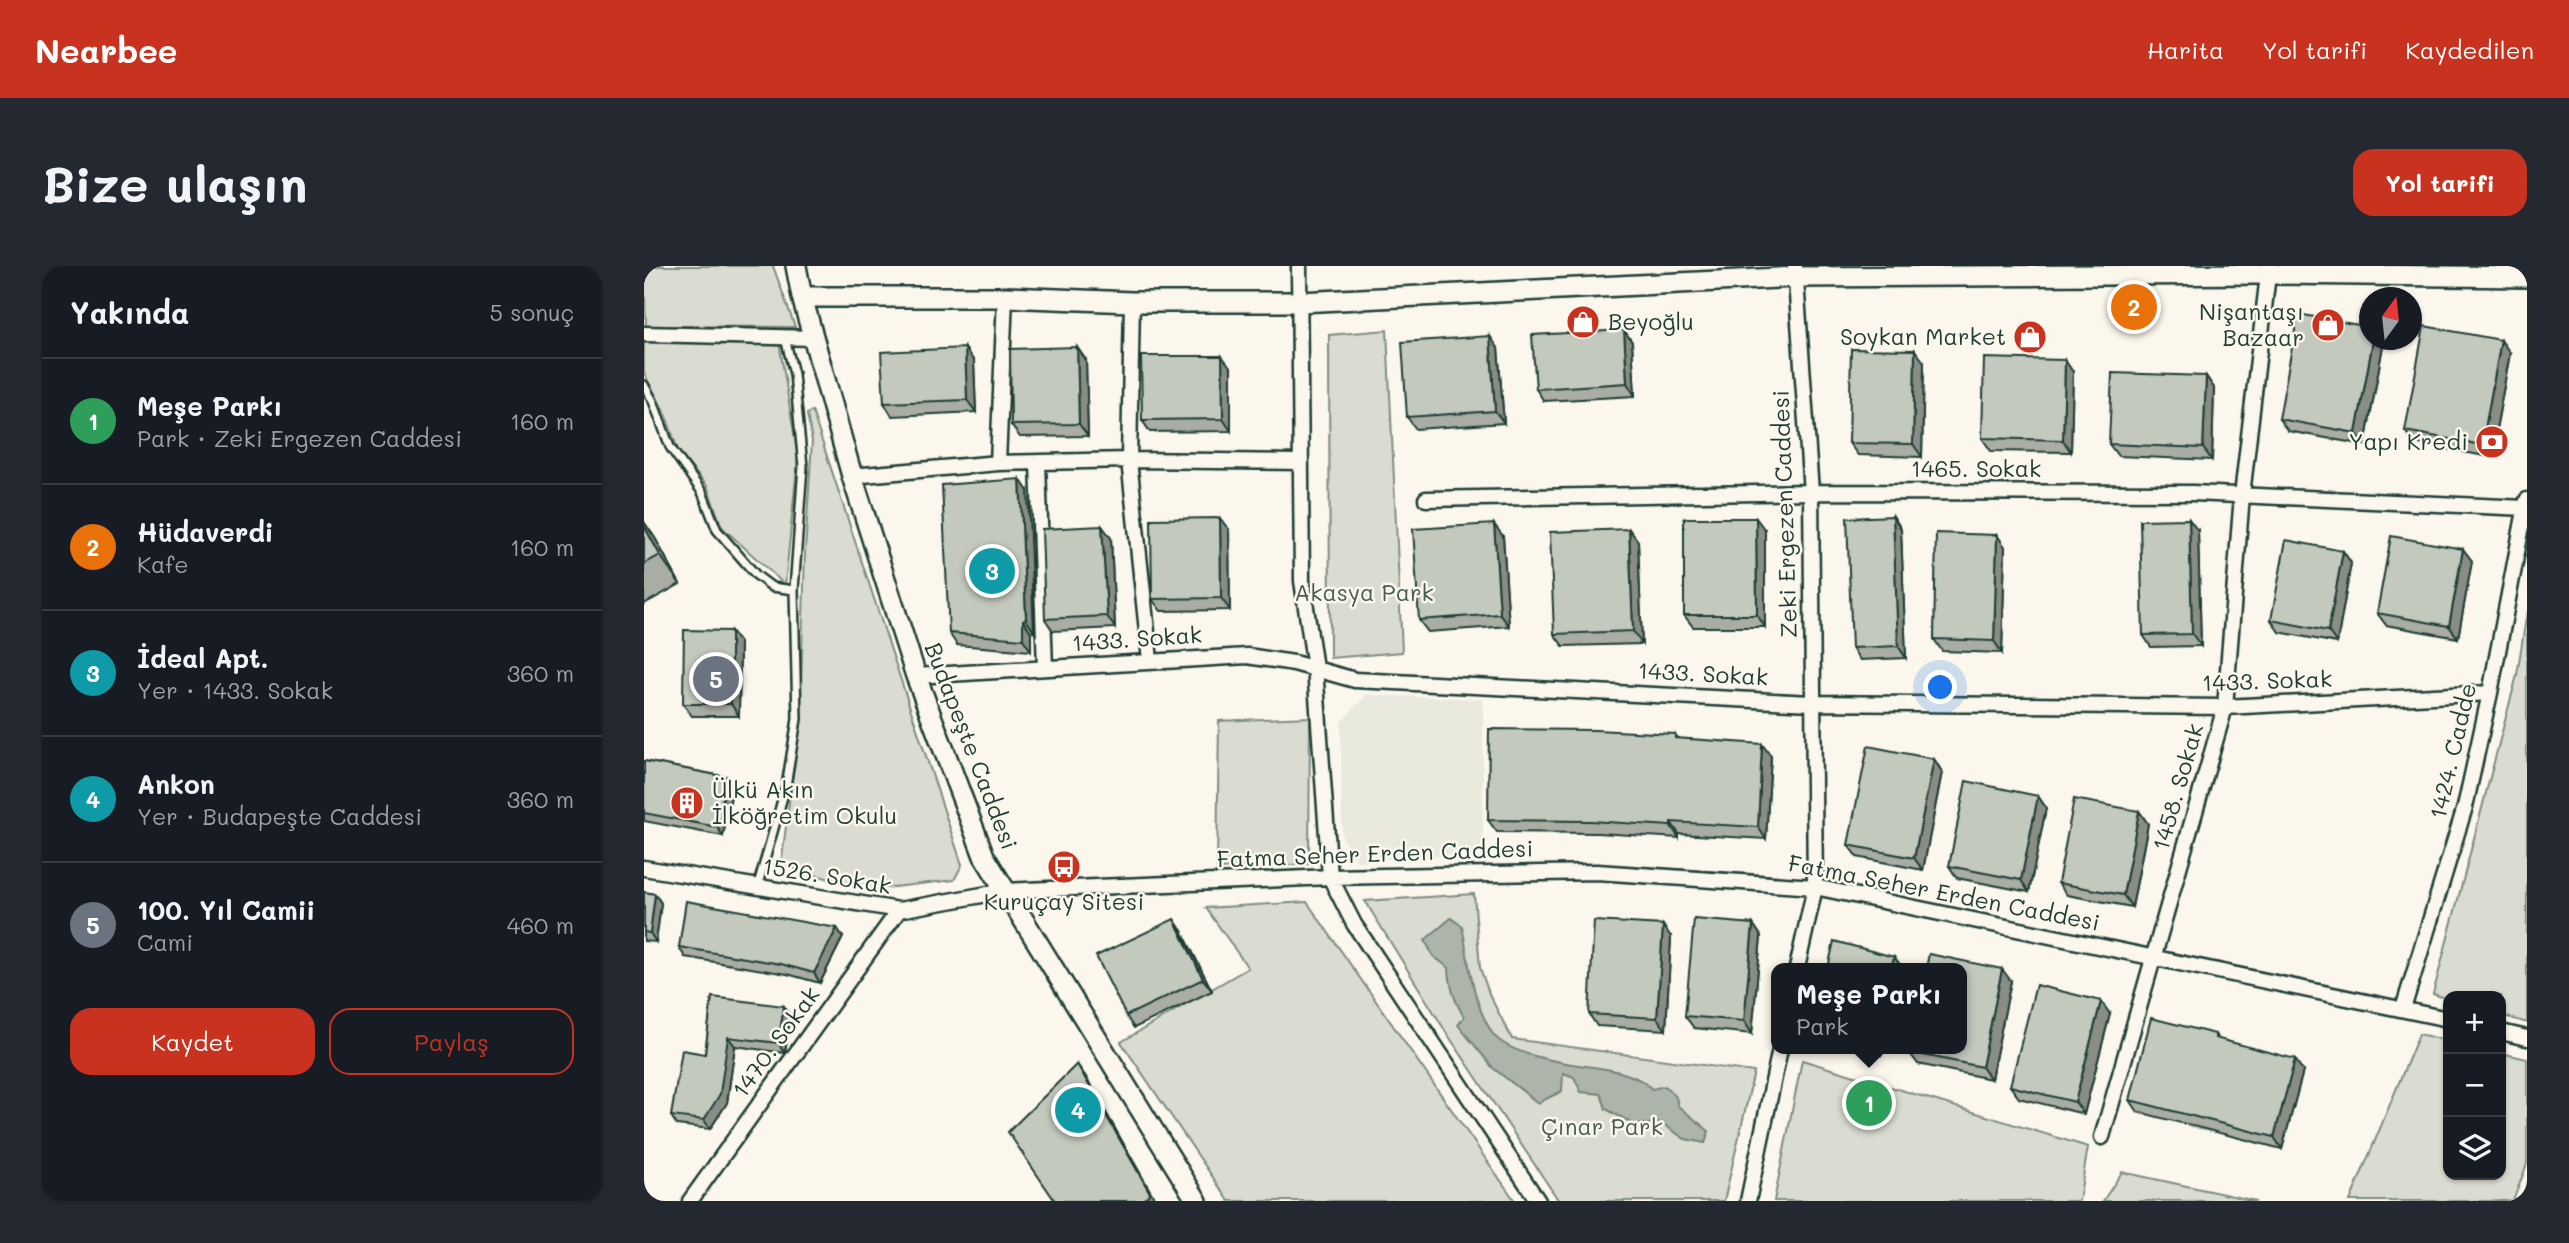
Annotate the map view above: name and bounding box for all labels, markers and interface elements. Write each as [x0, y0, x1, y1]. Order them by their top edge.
text: Nearbee [35, 28, 178, 71]
text: Harita [2147, 34, 2224, 65]
text: Yol tarifi [2262, 34, 2367, 65]
text: Kaydedilen [2405, 34, 2534, 65]
button: Yol tarifi [2353, 149, 2527, 216]
text: Bize ulaşın [42, 151, 307, 214]
pin: 2 [2111, 281, 2157, 333]
north arrow [2359, 287, 2422, 350]
text: Yakında [70, 292, 189, 332]
place label: Nişantaşı Bazaar [2199, 296, 2304, 352]
text: 5 sonuç [490, 297, 574, 327]
shop icon: Beyoğlu [1564, 303, 1602, 341]
place label: Beyoğlu [1608, 306, 1694, 336]
shop icon: Nişantaşı Bazaar [2309, 306, 2347, 344]
shop icon: Soykan Market [2011, 318, 2049, 356]
place label: Soykan Market [1840, 321, 2006, 351]
text: Meşe Parkı [137, 389, 282, 423]
street label: Zeki Ergezen Caddesi [1765, 390, 1803, 639]
text: 1 [88, 406, 98, 436]
text: 160 m [510, 406, 574, 436]
text: Park · Zeki Ergezen Caddesi [137, 423, 462, 453]
bank icon: Yapı Kredi [2473, 423, 2511, 461]
place label: Yapı Kredi [2348, 426, 2468, 456]
street label: 1465. Sokak [1911, 453, 2041, 483]
text: Hüdaverdi [137, 515, 274, 549]
text: 2 [87, 532, 99, 562]
text: 160 m [510, 532, 574, 562]
pin: 3 [969, 545, 1015, 597]
text: Kafe [137, 549, 188, 579]
park label: Akasya Park [1294, 577, 1434, 607]
street label: 1433. Sokak [1071, 618, 1203, 658]
street label: Budapeşte Caddesi [919, 638, 1025, 853]
text: İdeal Apt. [137, 641, 269, 675]
pin: 5 [693, 653, 739, 705]
street label: 1433. Sokak [1637, 655, 1769, 691]
text: 3 [86, 658, 100, 688]
text: 360 m [507, 658, 574, 688]
street label: 1433. Sokak [2201, 663, 2333, 697]
your location [1923, 670, 1957, 704]
text: Yer · 1433. Sokak [137, 675, 333, 705]
street label: 1424. Cadde [2422, 680, 2482, 822]
street label: 1458. Sokak [2145, 720, 2209, 854]
text: Ankon [137, 767, 215, 801]
place label: Ülkü Akın İlköğretim Okulu [712, 774, 897, 830]
text: 4 [86, 784, 100, 814]
text: 360 m [507, 784, 574, 814]
building icon: Ülkü Akın İlköğretim Okulu [668, 784, 706, 822]
text: Yer · Budapeşte Caddesi [137, 801, 422, 831]
street label: Fatma Seher Erden Caddesi [1216, 832, 1534, 874]
street label: Fatma Seher Erden Caddesi [1786, 847, 2102, 937]
bus stop icon: Kuruçay Sitesi [1045, 848, 1083, 886]
street label: 1526. Sokak [761, 850, 894, 900]
place label: Kuruçay Sitesi [984, 886, 1144, 916]
text: 100. Yıl Camii [137, 893, 315, 927]
text: 5 [86, 910, 100, 940]
text: 460 m [507, 910, 574, 940]
text: Cami [137, 927, 193, 957]
popup [1771, 963, 1967, 1054]
text: Meşe Parkı [1796, 977, 1942, 1011]
street label: 1470. Sokak [725, 980, 826, 1103]
map controls [2443, 991, 2506, 1180]
button: + [2443, 991, 2506, 1054]
button: Kaydet [70, 1008, 315, 1075]
button: Paylaş [329, 1008, 574, 1075]
text: Park [1796, 1011, 1848, 1041]
button: − [2443, 1054, 2506, 1117]
pin: 1 [1846, 1077, 1892, 1129]
pin: 4 [1055, 1084, 1101, 1136]
park label: Çınar Park [1541, 1111, 1663, 1141]
button: layers [2443, 1117, 2506, 1180]

